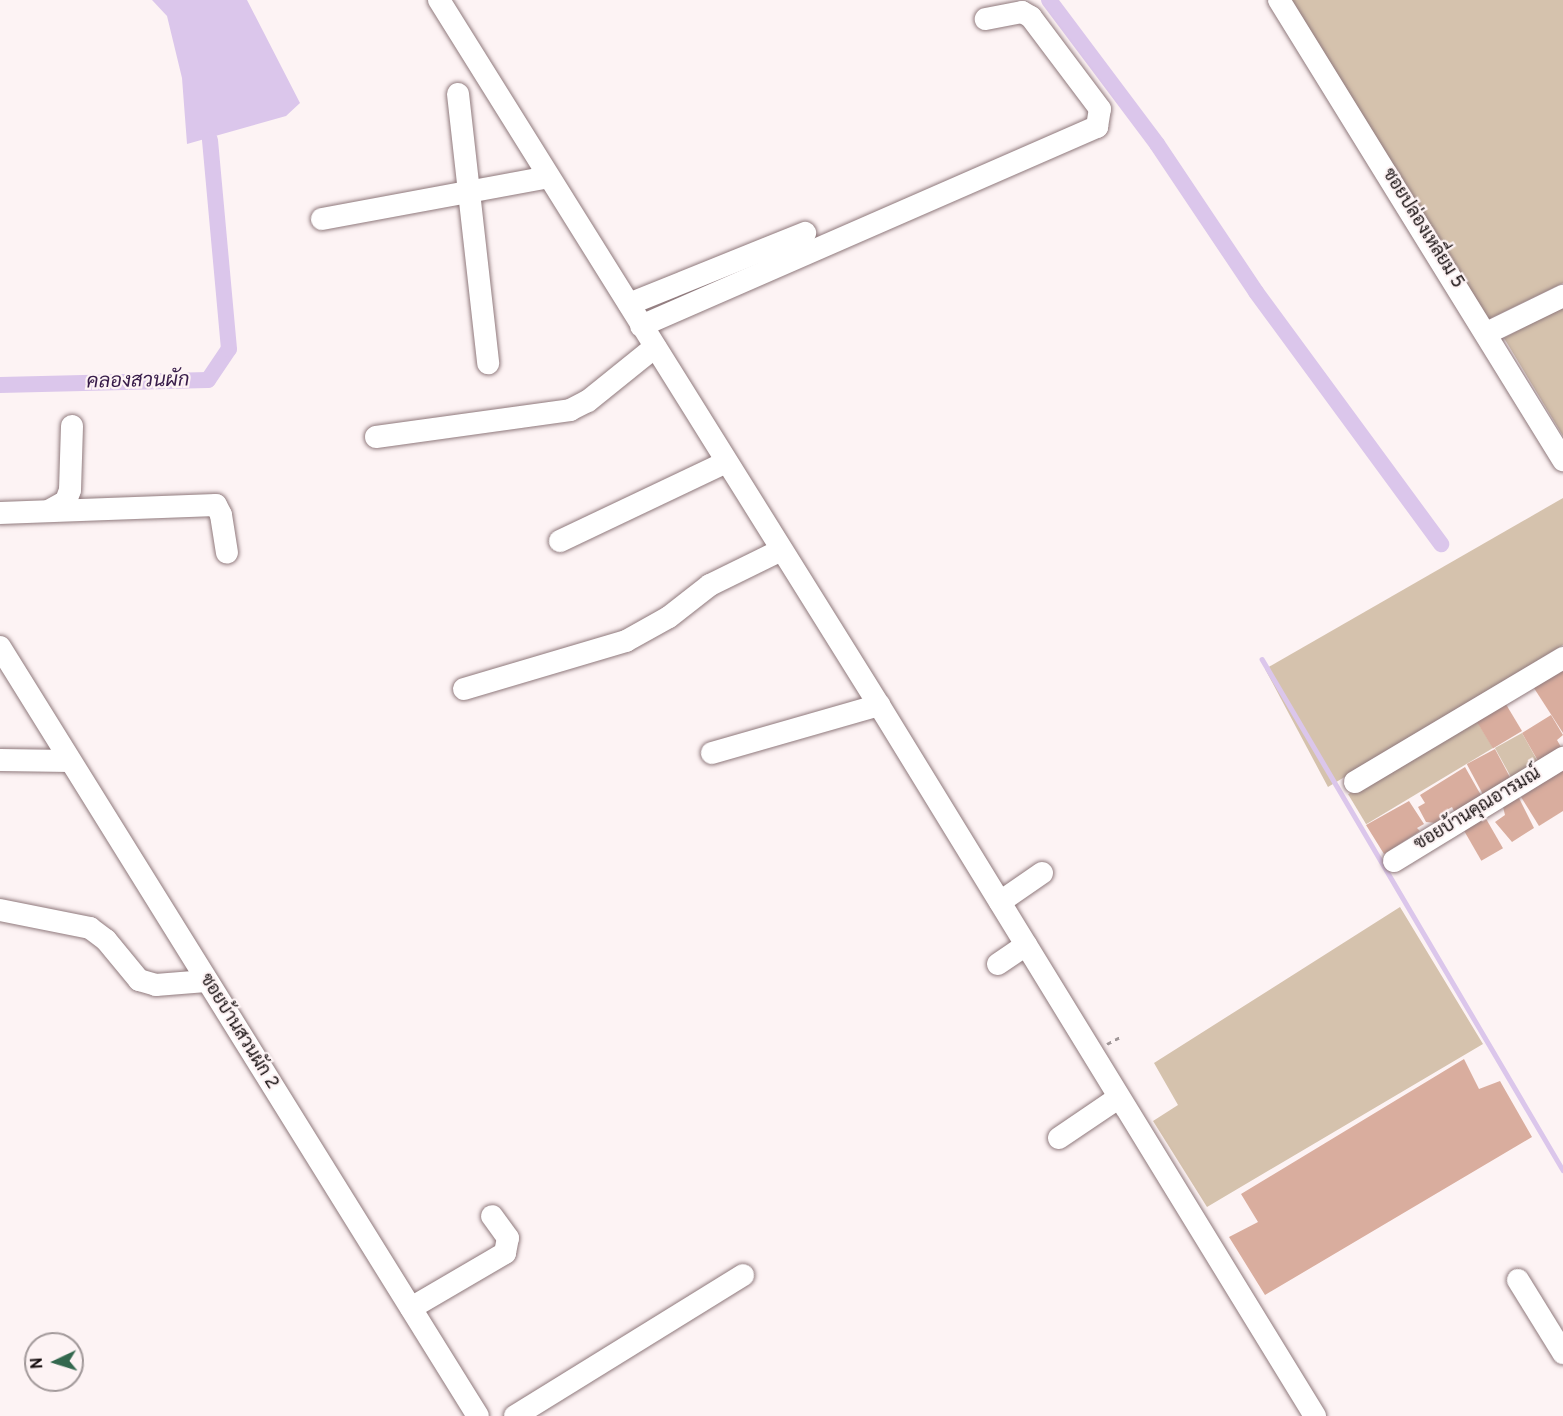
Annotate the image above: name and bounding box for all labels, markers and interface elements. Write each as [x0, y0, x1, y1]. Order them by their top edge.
street label: ซอยปล่องเหลี่ยม 5 [1377, 165, 1467, 293]
water label: คลองสวนผัก [86, 369, 190, 395]
street label: ซอยบ้านคุณอารมณ์ [1411, 764, 1545, 856]
street label: ซอยบ้านสวนผัก 2 [194, 970, 282, 1094]
north arrow [24, 1332, 84, 1392]
text: N [28, 1357, 48, 1370]

